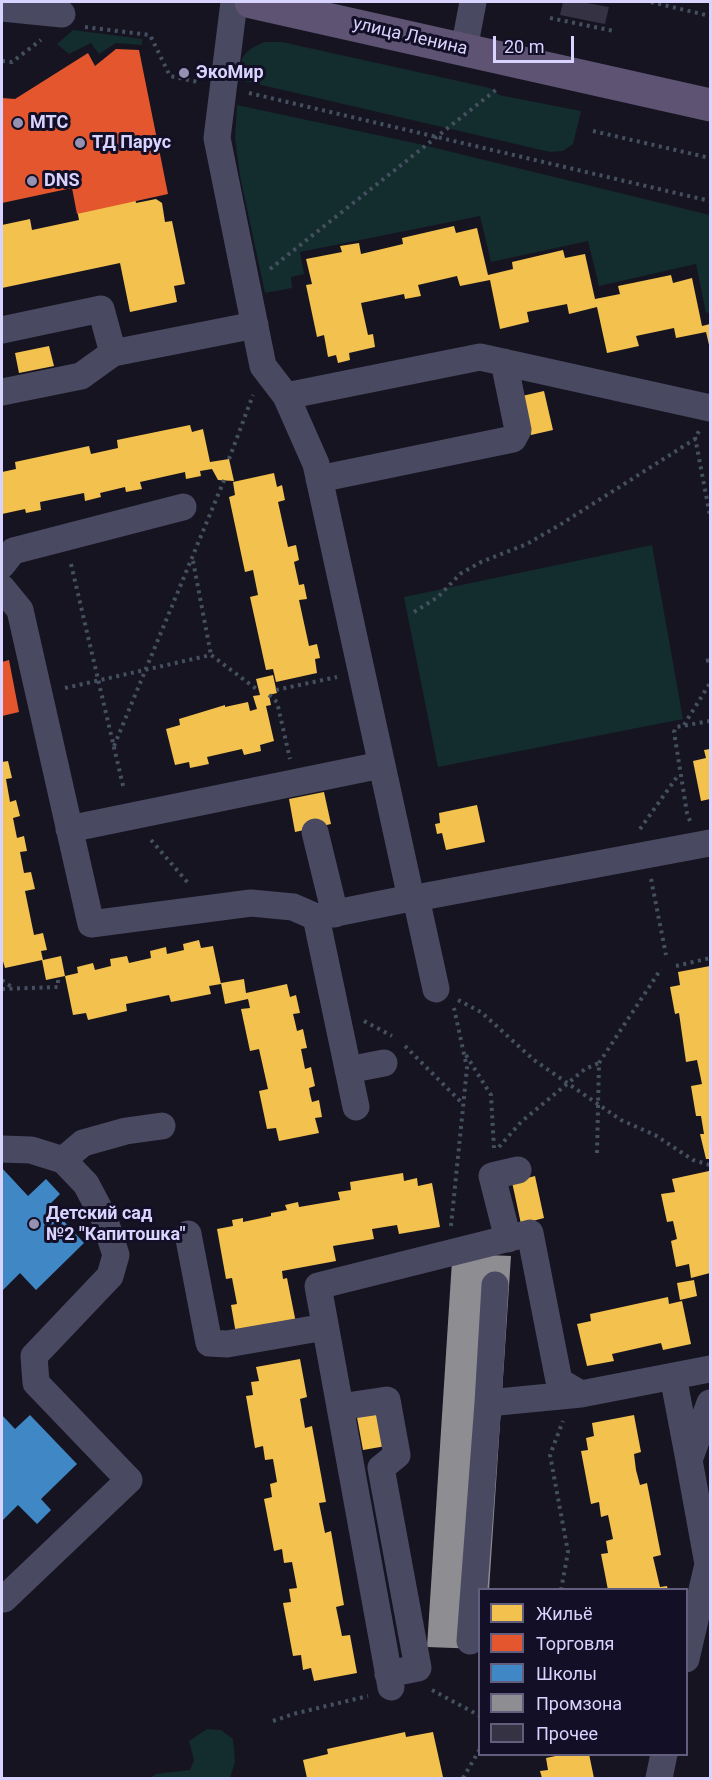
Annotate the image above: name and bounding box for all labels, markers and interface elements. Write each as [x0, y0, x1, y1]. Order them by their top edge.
street label: улица Ленина [351, 13, 469, 61]
scale bar [496, 24, 577, 62]
text: 20 m [504, 36, 544, 57]
place label: ЭкоМир [196, 62, 264, 84]
marker: ЭкоМир [177, 66, 191, 80]
place label: МТС [30, 112, 68, 134]
marker: МТС [11, 116, 25, 130]
place label: ТД Парус [92, 132, 171, 154]
marker: ТД Парус [73, 136, 87, 150]
place label: DNS [44, 170, 79, 192]
marker: DNS [25, 174, 39, 188]
place label: Детский сад №2 "Капитошка" [46, 1203, 186, 1246]
marker: Детский сад №2 "Капитошка" [27, 1217, 41, 1231]
legend [478, 1588, 688, 1756]
text: Жильё [536, 1603, 592, 1624]
text: Торговля [536, 1633, 614, 1654]
text: Школы [536, 1663, 597, 1684]
text: Промзона [536, 1693, 622, 1714]
text: Прочее [536, 1723, 598, 1744]

